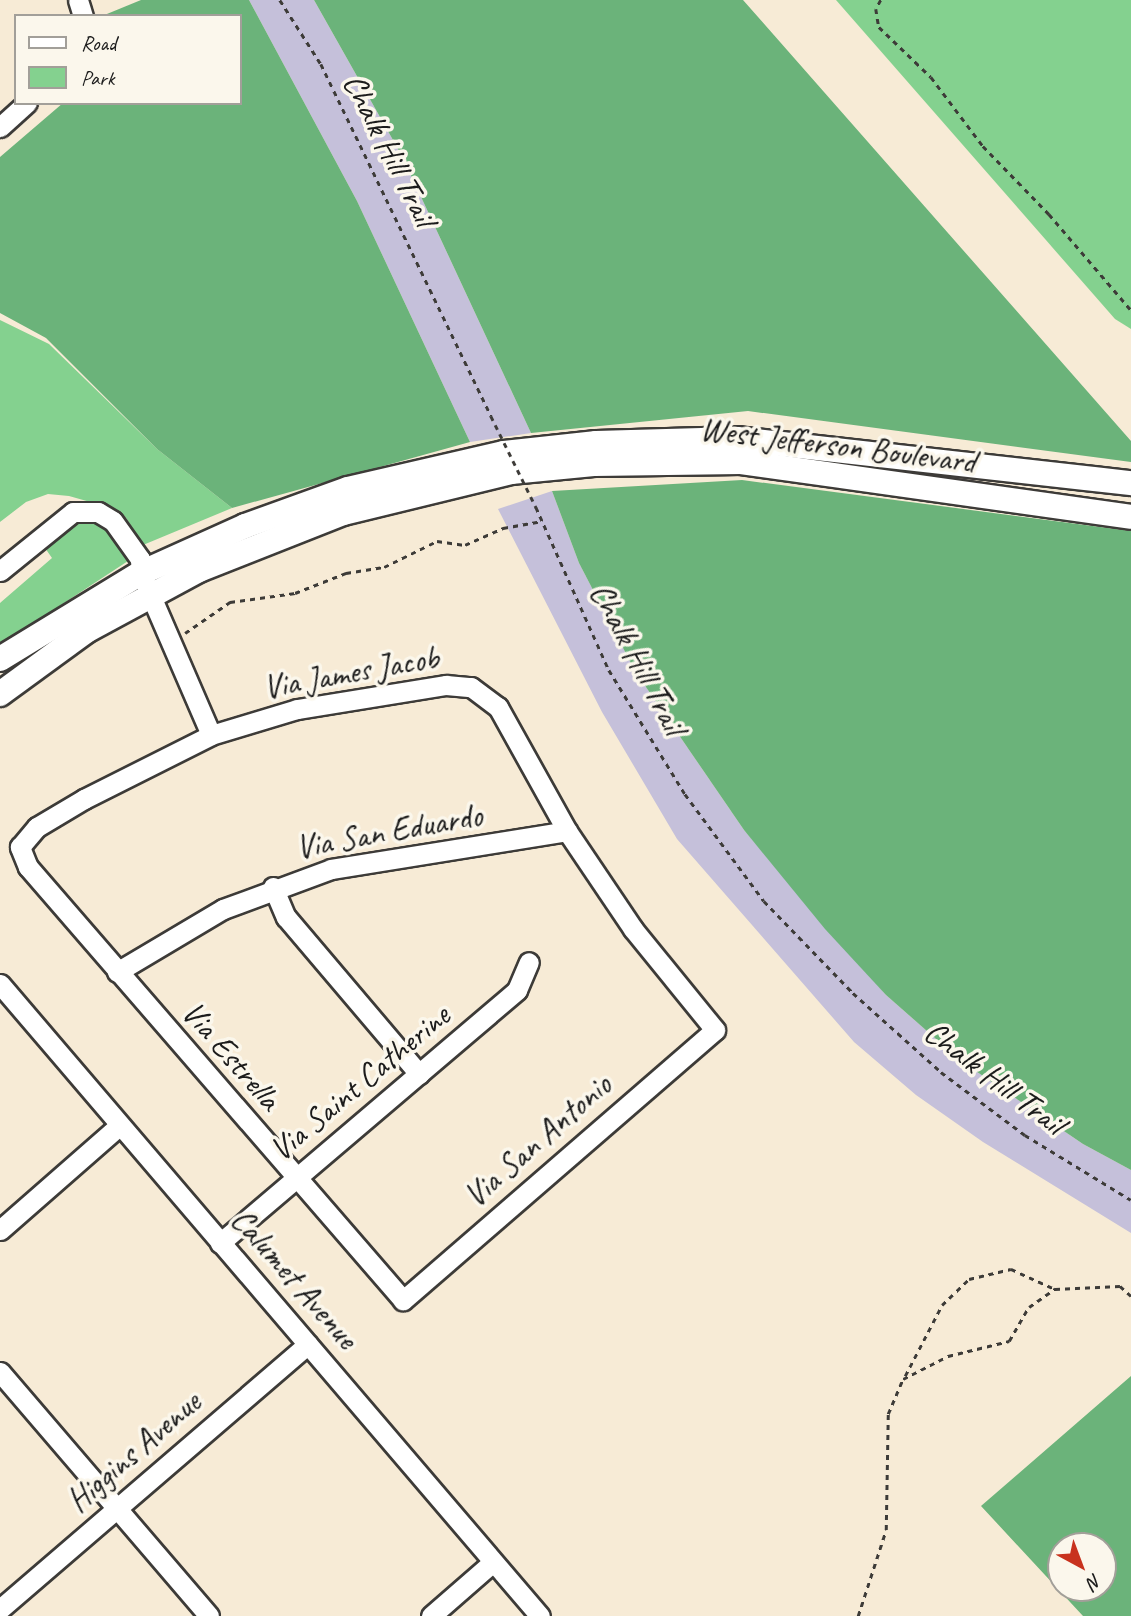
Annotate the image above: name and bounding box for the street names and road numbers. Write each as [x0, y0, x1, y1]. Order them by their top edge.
street label: Chalk Hill Trail [334, 67, 444, 233]
street label: West Jefferson Boulevard [698, 409, 978, 483]
street label: Chalk Hill Trail [581, 577, 693, 741]
street label: Via James Jacob [260, 638, 442, 708]
street label: Via San Eduardo [293, 796, 485, 868]
street label: Via Estrella [173, 994, 289, 1118]
street label: Via Saint Catherine [262, 996, 458, 1170]
street label: Chalk Hill Trail [916, 1012, 1072, 1144]
street label: Via San Antonio [456, 1066, 620, 1216]
street label: Calumet Avenue [222, 1201, 366, 1357]
street label: Higgins Avenue [59, 1383, 209, 1521]

